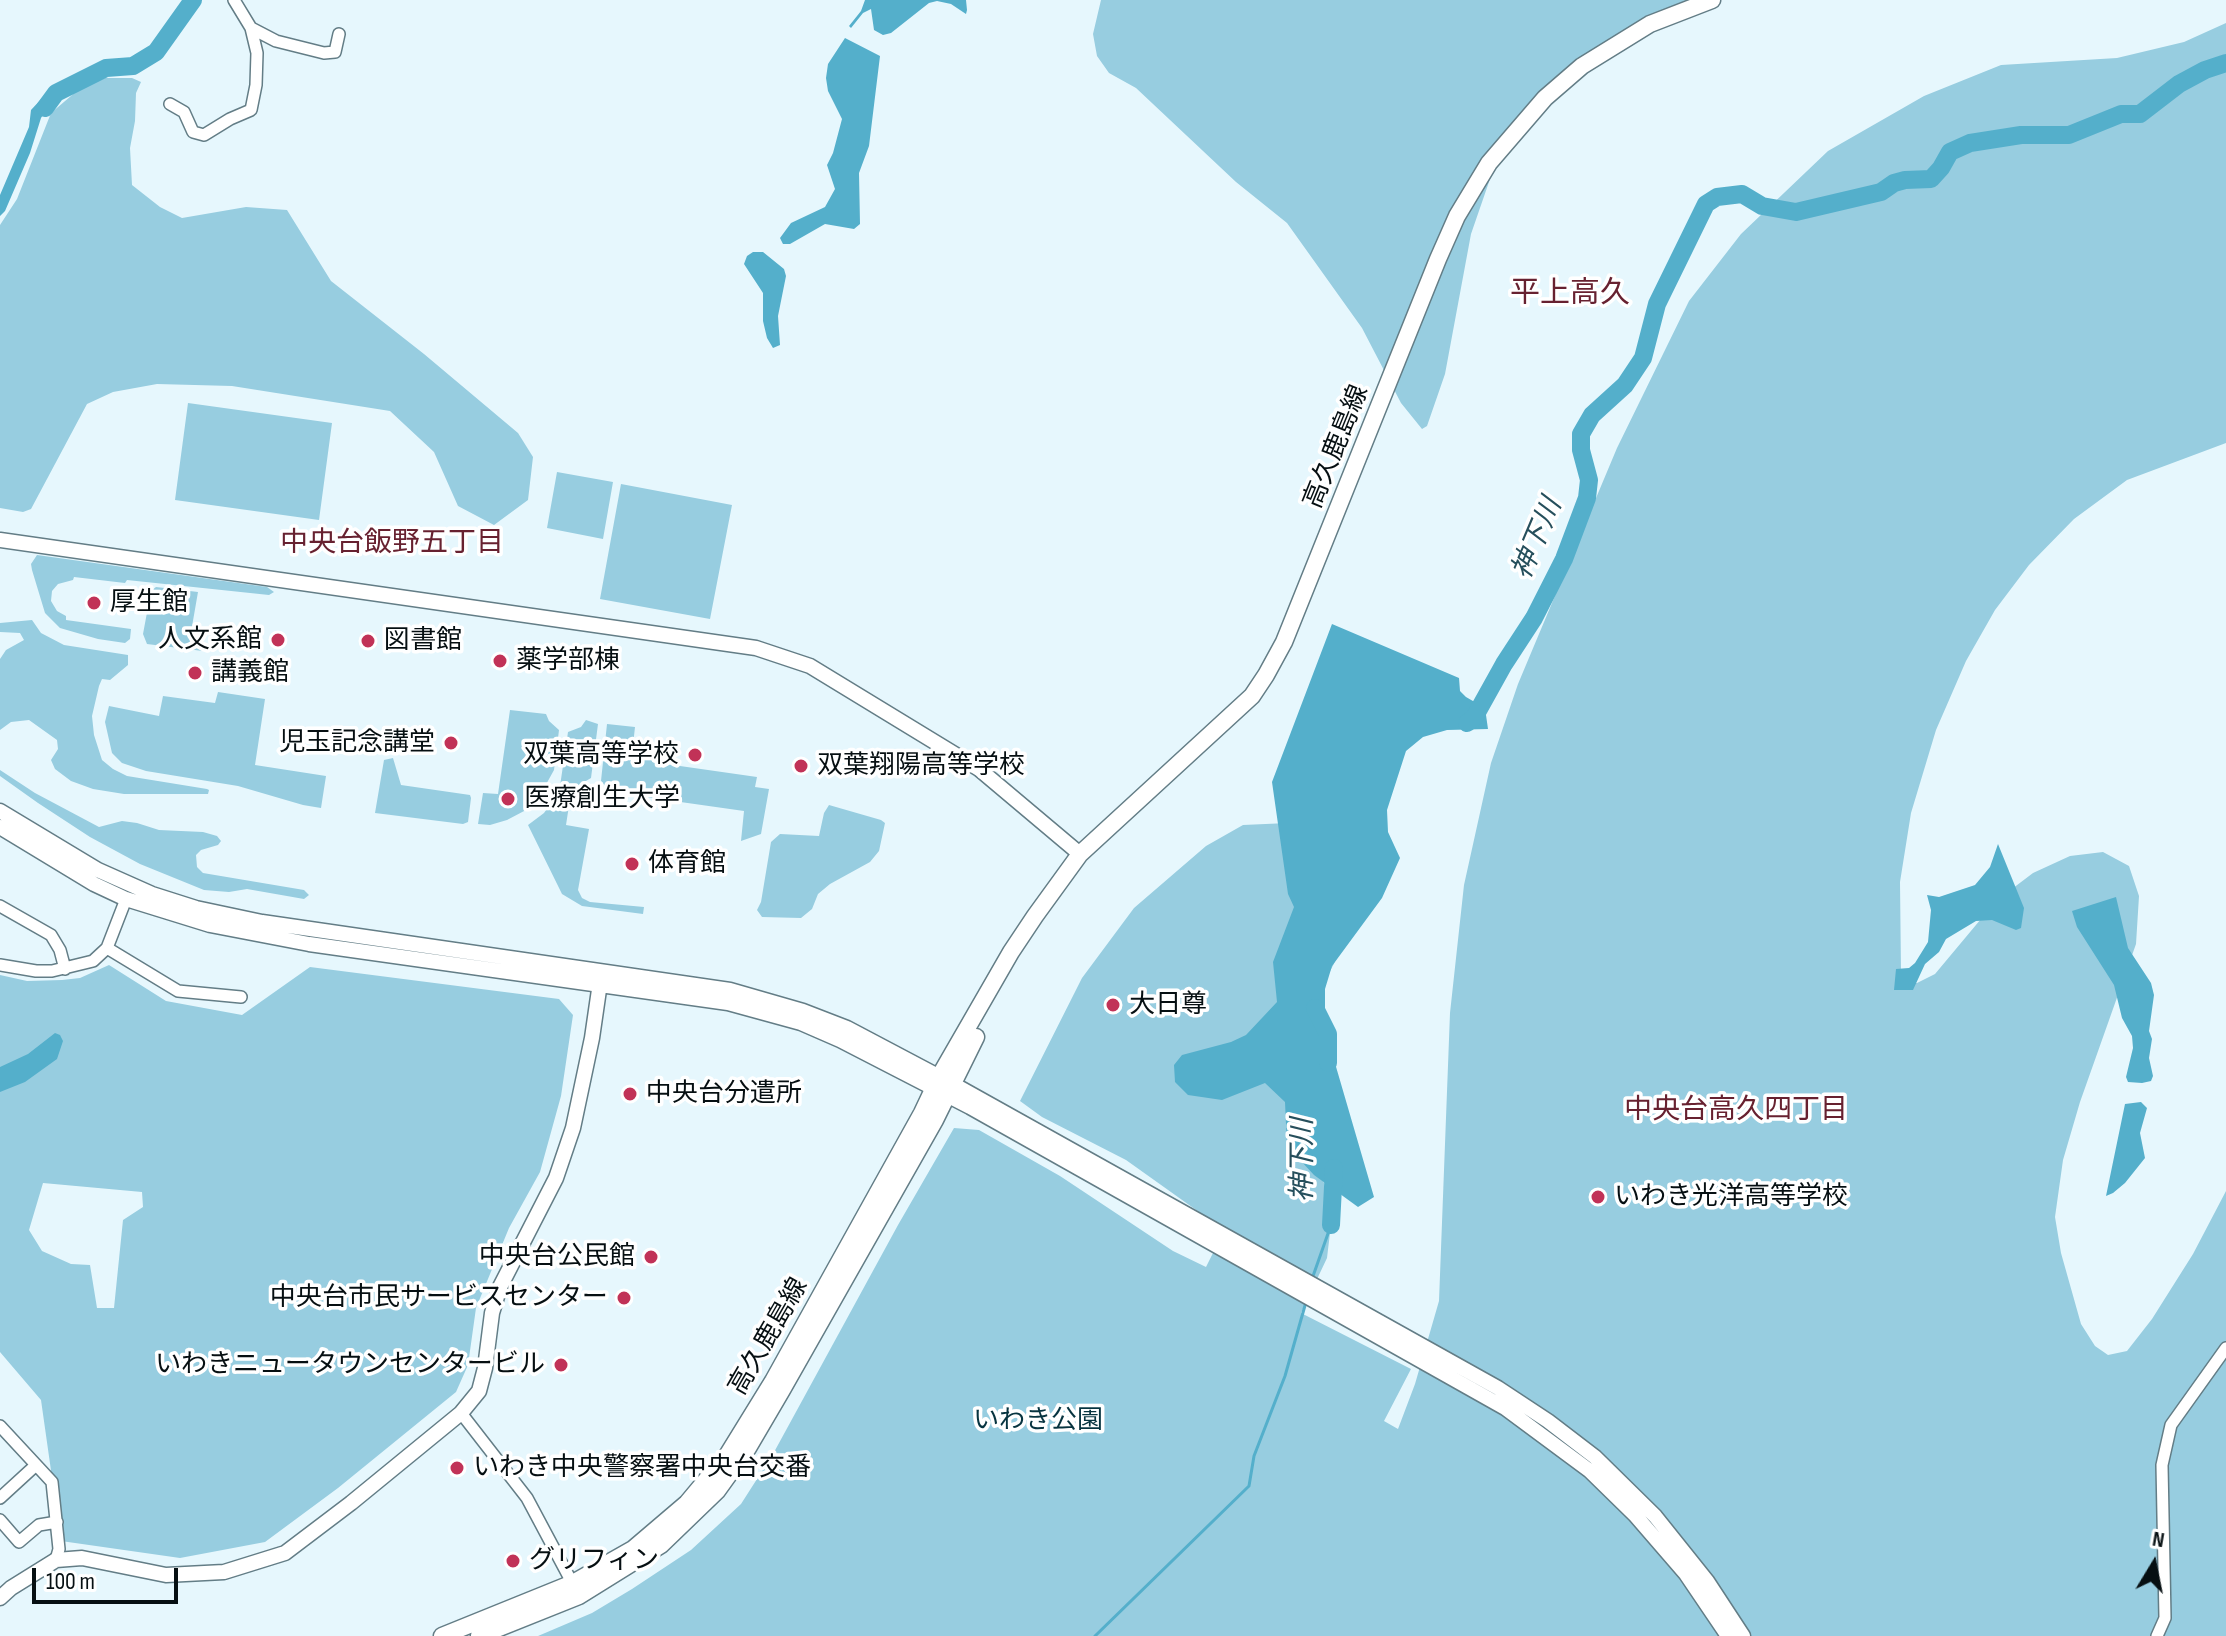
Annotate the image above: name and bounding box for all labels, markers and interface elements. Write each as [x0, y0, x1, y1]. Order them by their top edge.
district label: 平上高久 [1510, 276, 1630, 312]
street label: 高久鹿島線 [1298, 381, 1376, 513]
water label: 神下川 [1506, 494, 1570, 584]
district label: 中央台飯野五丁目 [280, 527, 504, 561]
place label: 厚生館 [110, 587, 188, 619]
marker: 厚生館 [85, 594, 103, 612]
place label: 人文系館 [158, 624, 262, 656]
place label: 図書館 [384, 625, 462, 657]
marker: 人文系館 [269, 631, 287, 649]
marker: 図書館 [359, 632, 377, 650]
place label: 薬学部棟 [516, 645, 620, 677]
marker: 薬学部棟 [491, 652, 509, 670]
place label: 講義館 [211, 657, 289, 689]
marker: 講義館 [186, 664, 204, 682]
place label: 児玉記念講堂 [279, 727, 435, 759]
marker: 児玉記念講堂 [442, 734, 460, 752]
place label: 双葉高等学校 [523, 739, 679, 771]
marker: 双葉高等学校 [686, 746, 704, 764]
place label: 双葉翔陽高等学校 [817, 750, 1025, 782]
marker: 双葉翔陽高等学校 [792, 757, 810, 775]
place label: 医療創生大学 [524, 783, 680, 815]
marker: 医療創生大学 [499, 790, 517, 808]
place label: 体育館 [648, 848, 726, 880]
marker: 体育館 [623, 855, 641, 873]
place label: 大日尊 [1129, 989, 1207, 1021]
marker: 大日尊 [1104, 996, 1122, 1014]
place label: 中央台分遣所 [646, 1078, 802, 1110]
marker: 中央台分遣所 [621, 1085, 639, 1103]
district label: 中央台高久四丁目 [1624, 1094, 1848, 1128]
water label: 神下川 [1287, 1118, 1321, 1202]
place label: いわき光洋高等学校 [1614, 1181, 1848, 1213]
marker: いわき光洋高等学校 [1589, 1188, 1607, 1206]
place label: 中央台公民館 [479, 1241, 635, 1273]
marker: 中央台公民館 [642, 1248, 660, 1266]
street label: 高久鹿島線 [723, 1273, 815, 1401]
place label: 中央台市民サービスセンター [270, 1282, 608, 1314]
marker: 中央台市民サービスセンター [615, 1289, 633, 1307]
place label: いわきニュータウンセンタービル [155, 1349, 545, 1381]
marker: いわきニュータウンセンタービル [552, 1356, 570, 1374]
park label: いわき公園 [973, 1405, 1103, 1437]
place label: いわき中央警察署中央台交番 [473, 1452, 811, 1484]
marker: いわき中央警察署中央台交番 [448, 1459, 466, 1477]
north arrow [2114, 1524, 2194, 1604]
text: N [2150, 1526, 2166, 1554]
place label: グリフィン [529, 1545, 659, 1577]
scale bar [36, 1552, 182, 1602]
marker: グリフィン [504, 1552, 522, 1570]
text: 100 m [46, 1567, 95, 1596]

